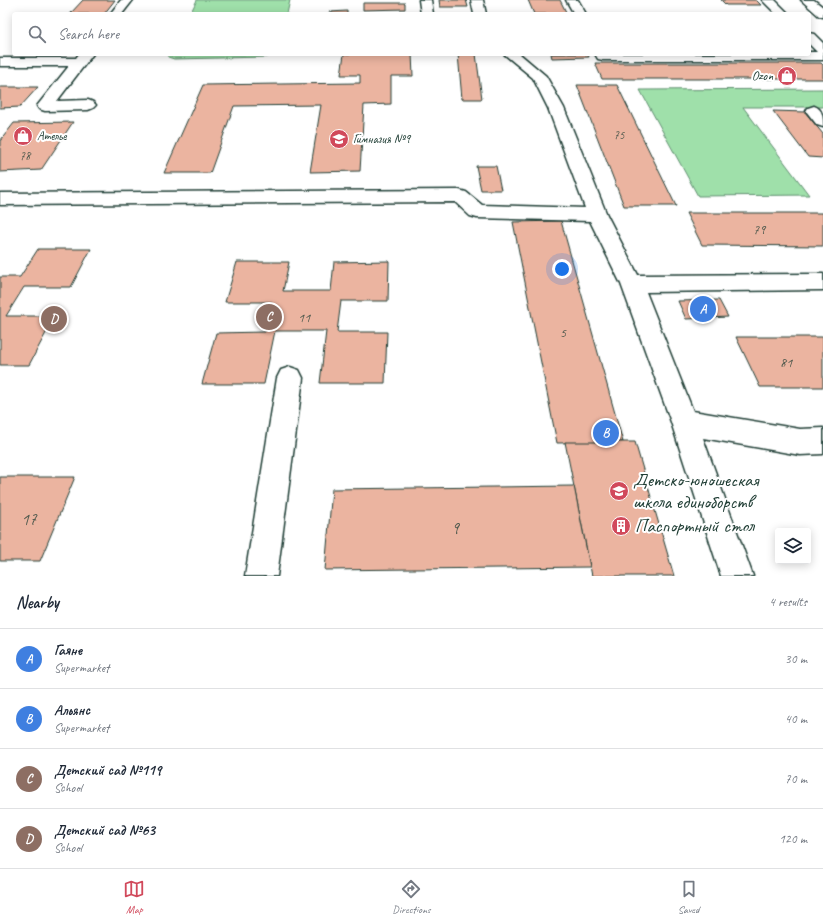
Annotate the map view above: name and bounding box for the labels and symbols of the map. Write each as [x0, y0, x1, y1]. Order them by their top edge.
shop icon: Ozon [776, 65, 798, 87]
place label: Ozon [752, 68, 773, 84]
shop icon: Ателье [12, 125, 34, 147]
house number: 75 [614, 127, 625, 143]
place label: Ателье [37, 128, 67, 144]
school or university icon: Гимназия №9 [328, 128, 350, 150]
place label: Гимназия №9 [353, 131, 411, 147]
house number: 78 [20, 148, 32, 164]
house number: 79 [753, 221, 767, 238]
your location [552, 259, 572, 279]
pin: A [690, 294, 716, 324]
pin: C [256, 302, 282, 332]
pin: D [41, 304, 67, 334]
house number: 11 [298, 309, 311, 326]
house number: 5 [560, 324, 567, 341]
house number: 81 [780, 354, 793, 371]
pin: B [593, 418, 619, 448]
place label: Детско-юношеская школа единоборств [633, 468, 760, 514]
school or university icon: Детско-юношеская школа единоборств [608, 480, 630, 502]
house number: 17 [21, 509, 38, 530]
place label: Паспортный стол [635, 514, 756, 538]
building icon: Паспортный стол [610, 515, 632, 537]
house number: 9 [451, 518, 460, 539]

